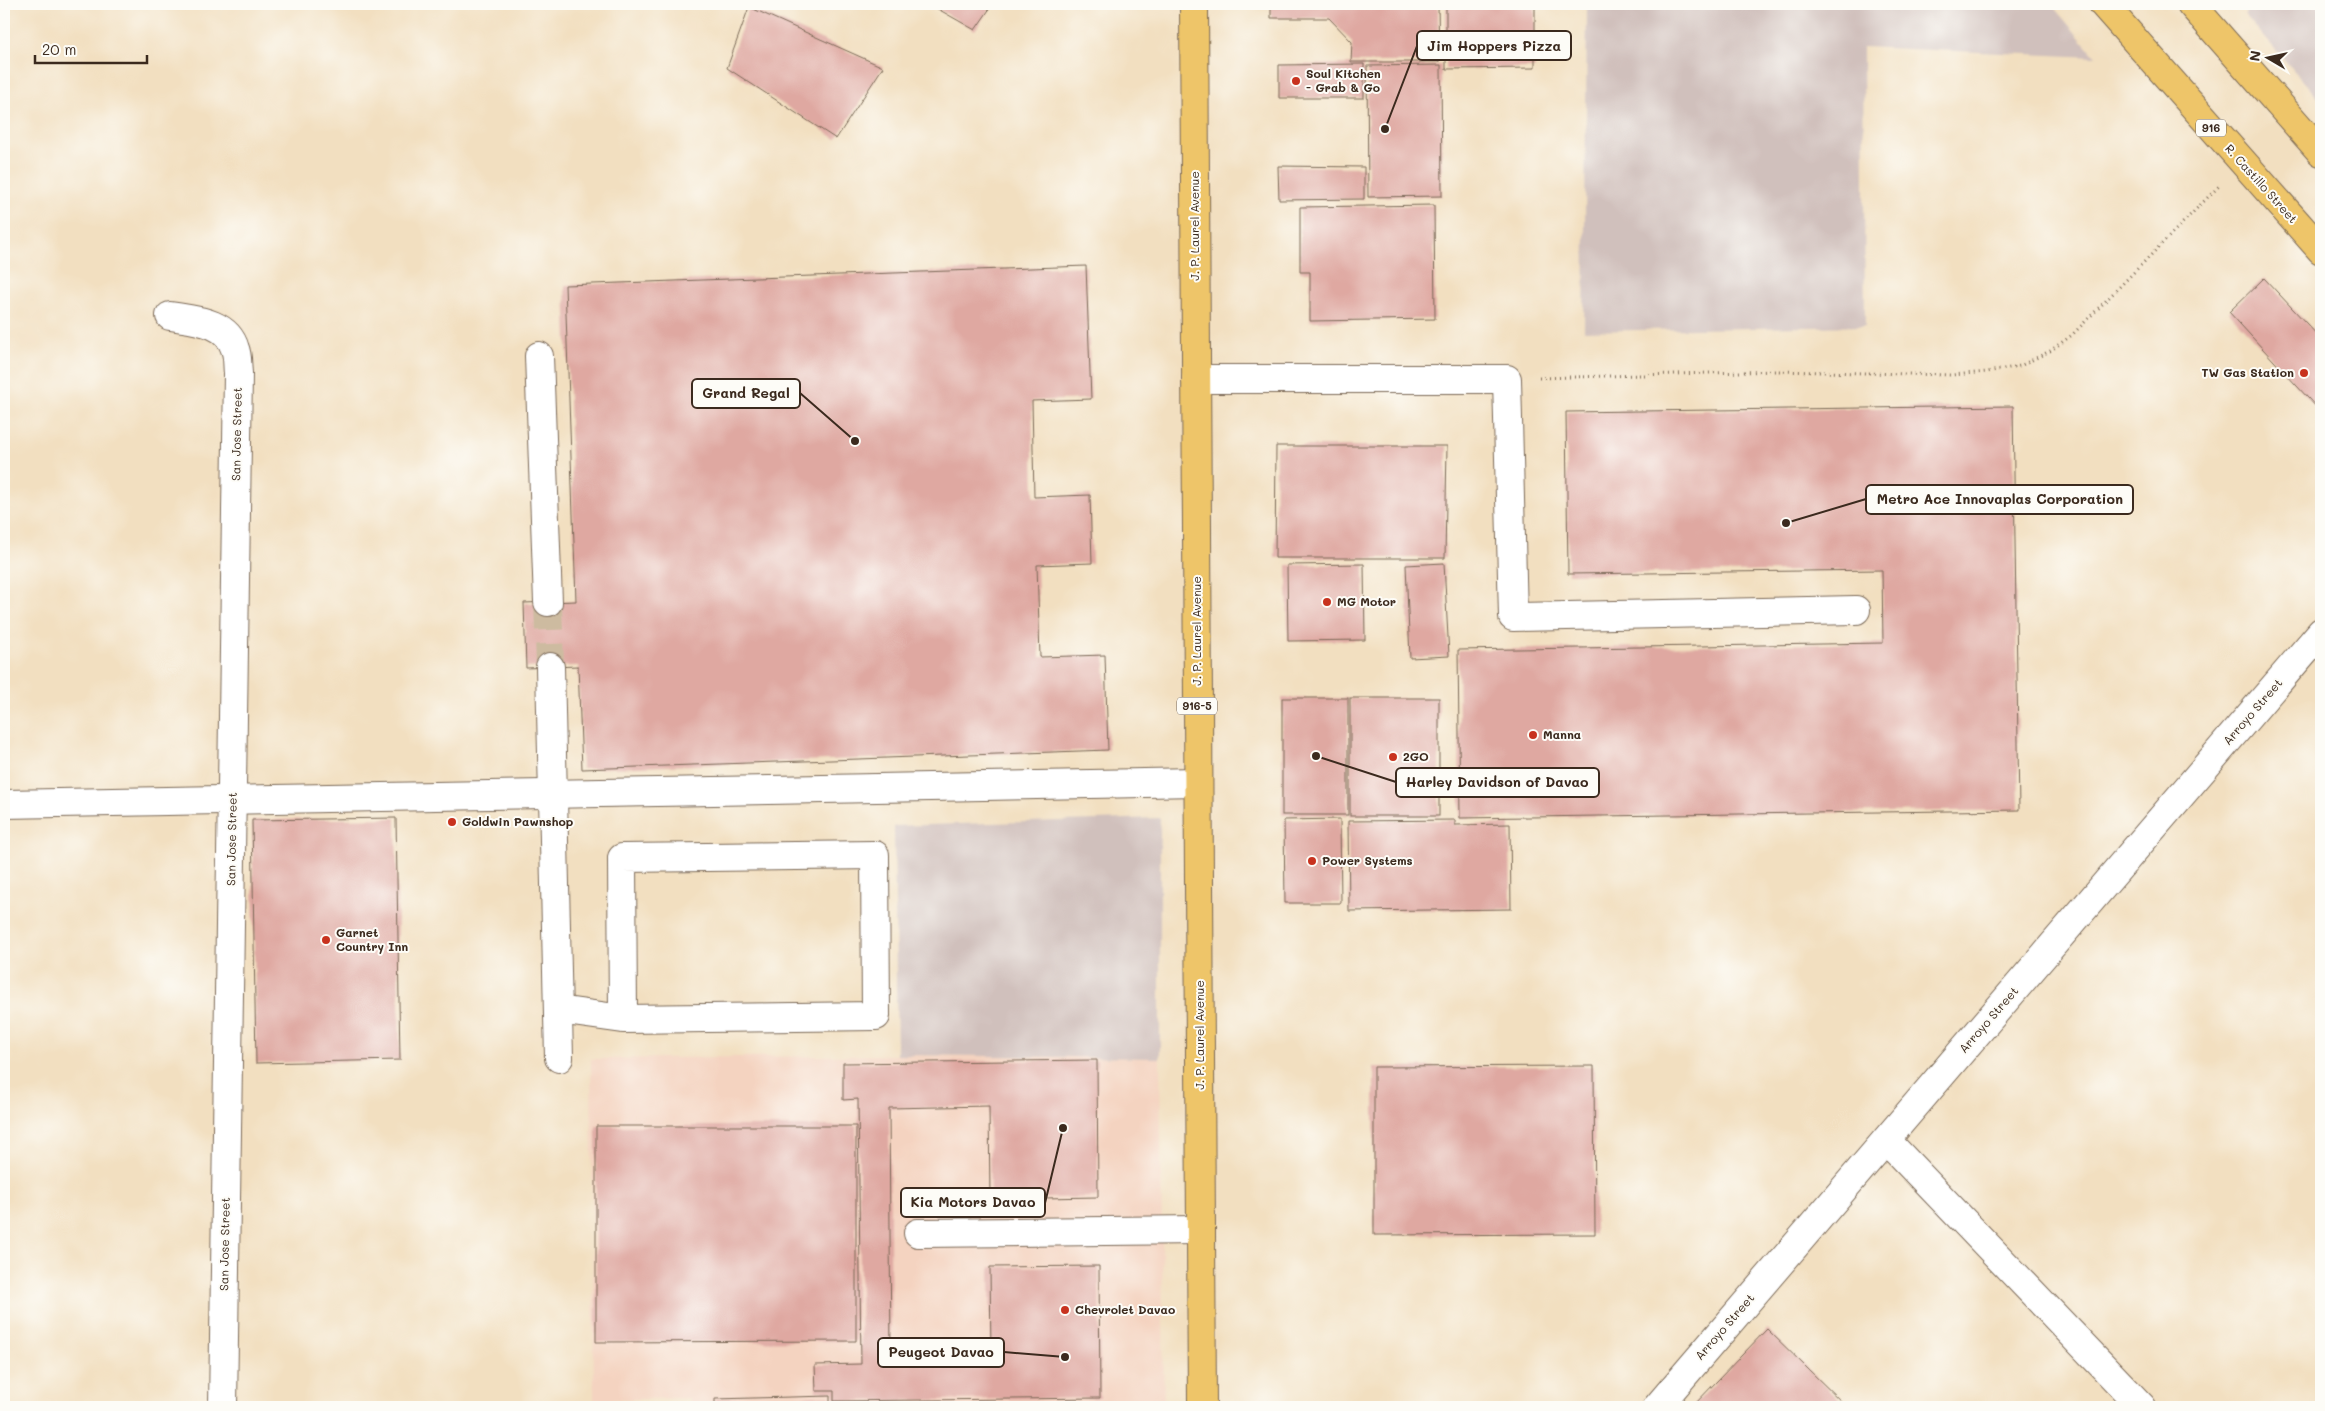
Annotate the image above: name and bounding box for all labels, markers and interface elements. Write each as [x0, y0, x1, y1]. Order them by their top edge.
callout: Jim Hoppers Pizza [1417, 31, 1571, 60]
scale bar [35, 32, 148, 64]
north arrow [2242, 32, 2292, 82]
text: Jim Hoppers Pizza [1427, 36, 1561, 55]
text: 20 m [42, 39, 76, 59]
text: N [2244, 49, 2265, 63]
place label: Soul Kitchen - Grab & Go [1306, 65, 1381, 95]
marker: Soul Kitchen - Grab & Go [1290, 75, 1302, 87]
road number: 916 [2196, 120, 2226, 136]
street label: R. Castillo Street [2222, 140, 2302, 226]
street label: J. P. Laurel Avenue [1186, 171, 1202, 281]
place label: TW Gas Station [2202, 364, 2294, 380]
marker: TW Gas Station [2298, 367, 2310, 379]
callout: Grand Regal [692, 379, 800, 408]
text: Grand Regal [702, 383, 790, 402]
street label: San Jose Street [227, 387, 245, 481]
callout: Metro Ace Innovaplas Corporation [1866, 485, 2133, 514]
text: Metro Ace Innovaplas Corporation [1877, 489, 2123, 508]
street label: J. P. Laurel Avenue [1188, 576, 1204, 686]
place label: MG Motor [1337, 593, 1396, 609]
marker: MG Motor [1321, 596, 1333, 608]
street label: Arroyo Street [2219, 675, 2285, 748]
road number: 916-5 [1177, 698, 1217, 714]
place label: Manna [1543, 726, 1581, 742]
marker: Manna [1527, 729, 1539, 741]
place label: 2GO [1403, 748, 1429, 764]
marker: 2GO [1387, 751, 1399, 763]
callout: Harley Davidson of Davao [1396, 768, 1599, 797]
text: Harley Davidson of Davao [1405, 772, 1589, 791]
street label: San Jose Street [222, 792, 240, 886]
place label: Goldwin Pawnshop [462, 813, 574, 829]
marker: Goldwin Pawnshop [446, 816, 458, 828]
place label: Power Systems [1322, 852, 1413, 868]
marker: Power Systems [1306, 855, 1318, 867]
place label: Garnet Country Inn [336, 924, 408, 954]
marker: Garnet Country Inn [320, 934, 332, 946]
street label: J. P. Laurel Avenue [1191, 980, 1207, 1090]
street label: Arroyo Street [1955, 983, 2021, 1056]
callout: Kia Motors Davao [901, 1188, 1045, 1217]
text: Kia Motors Davao [911, 1192, 1036, 1211]
street label: San Jose Street [215, 1197, 233, 1291]
street label: Arroyo Street [1691, 1290, 1757, 1363]
place label: Chevrolet Davao [1075, 1301, 1175, 1317]
marker: Chevrolet Davao [1059, 1304, 1071, 1316]
callout: Peugeot Davao [878, 1338, 1004, 1367]
text: Peugeot Davao [888, 1342, 994, 1361]

